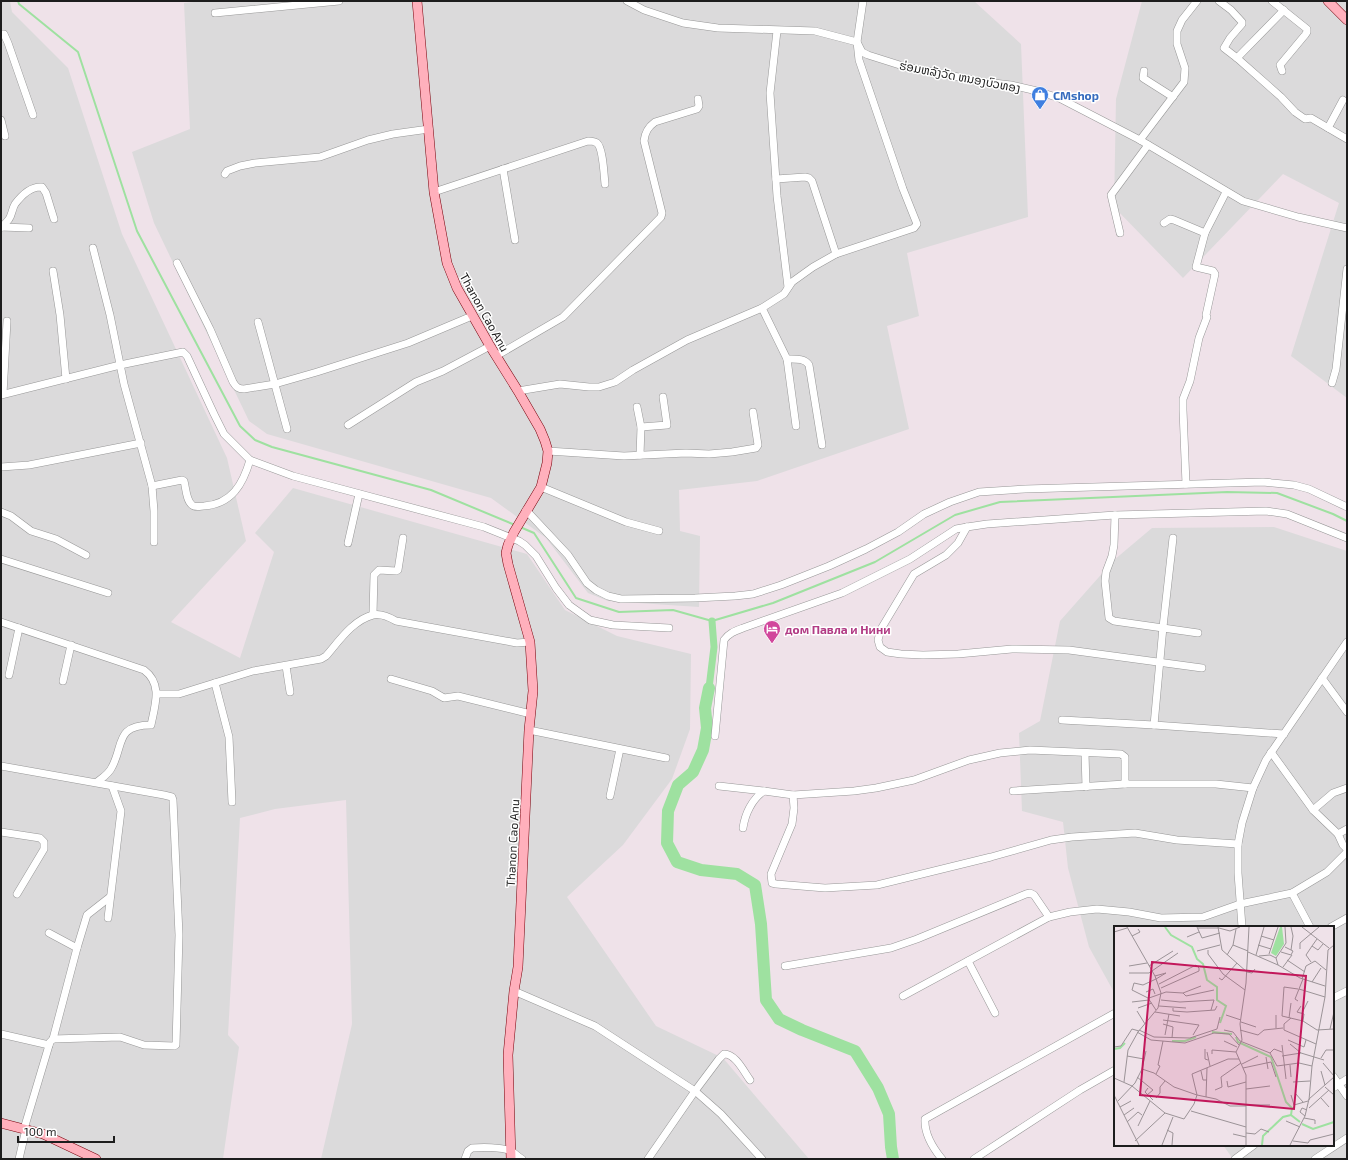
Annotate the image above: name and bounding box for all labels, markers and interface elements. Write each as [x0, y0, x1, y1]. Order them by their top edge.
street label: ຮ່ອມຫລັງວັດ ຫນອງບົວທອງ [898, 57, 1022, 95]
shop icon: CMshop [1030, 85, 1050, 110]
place label: CMshop [1053, 88, 1099, 102]
street label: Thanon Cao Anu [458, 270, 512, 354]
hotel icon: дом Павла и Нини [762, 619, 782, 644]
place label: дом Павла и Нини [785, 622, 890, 636]
street label: Thanon Cao Anu [503, 799, 521, 887]
inset map [1114, 926, 1334, 1146]
scale bar [18, 1118, 114, 1144]
text: 100 m [24, 1124, 56, 1138]

